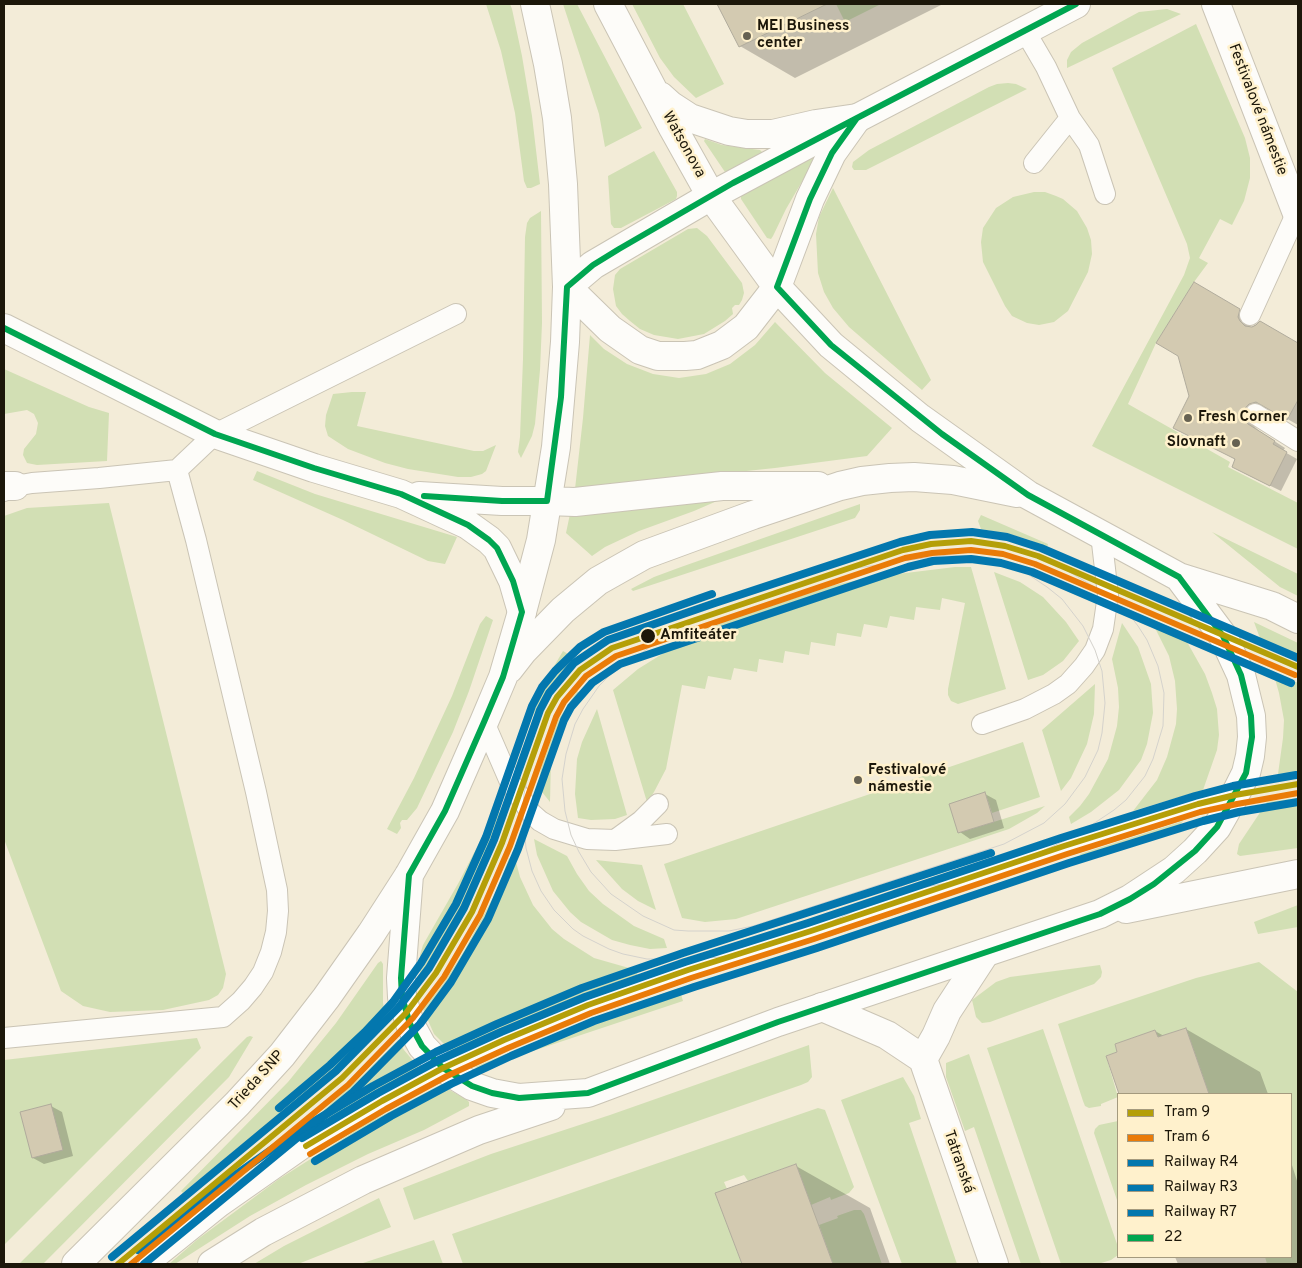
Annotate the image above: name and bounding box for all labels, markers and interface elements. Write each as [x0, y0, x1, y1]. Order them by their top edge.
place label: MEI Business center [757, 18, 849, 53]
marker: MEI Business center [741, 30, 753, 42]
street label: Festivalové námestie [1224, 42, 1290, 178]
street label: Watsonova [657, 109, 709, 181]
place label: Fresh Corner [1198, 409, 1287, 427]
marker: Fresh Corner [1182, 412, 1194, 424]
place label: Slovnaft [1167, 434, 1226, 452]
marker: Slovnaft [1230, 437, 1242, 449]
marker: Amfiteáter [639, 627, 657, 645]
place label: Amfiteáter [660, 627, 737, 645]
place label: Festivalové námestie [868, 762, 946, 797]
marker: Festivalové námestie [852, 774, 864, 786]
street label: Trieda SNP [225, 1047, 289, 1115]
legend [1117, 1093, 1292, 1258]
text: Tram 9 [1164, 1103, 1210, 1122]
street label: Tatranská [939, 1128, 977, 1196]
text: Tram 6 [1164, 1128, 1210, 1147]
text: Railway R4 [1164, 1153, 1238, 1172]
text: Railway R3 [1164, 1178, 1238, 1197]
text: Railway R7 [1164, 1203, 1237, 1222]
text: 22 [1164, 1228, 1182, 1247]

